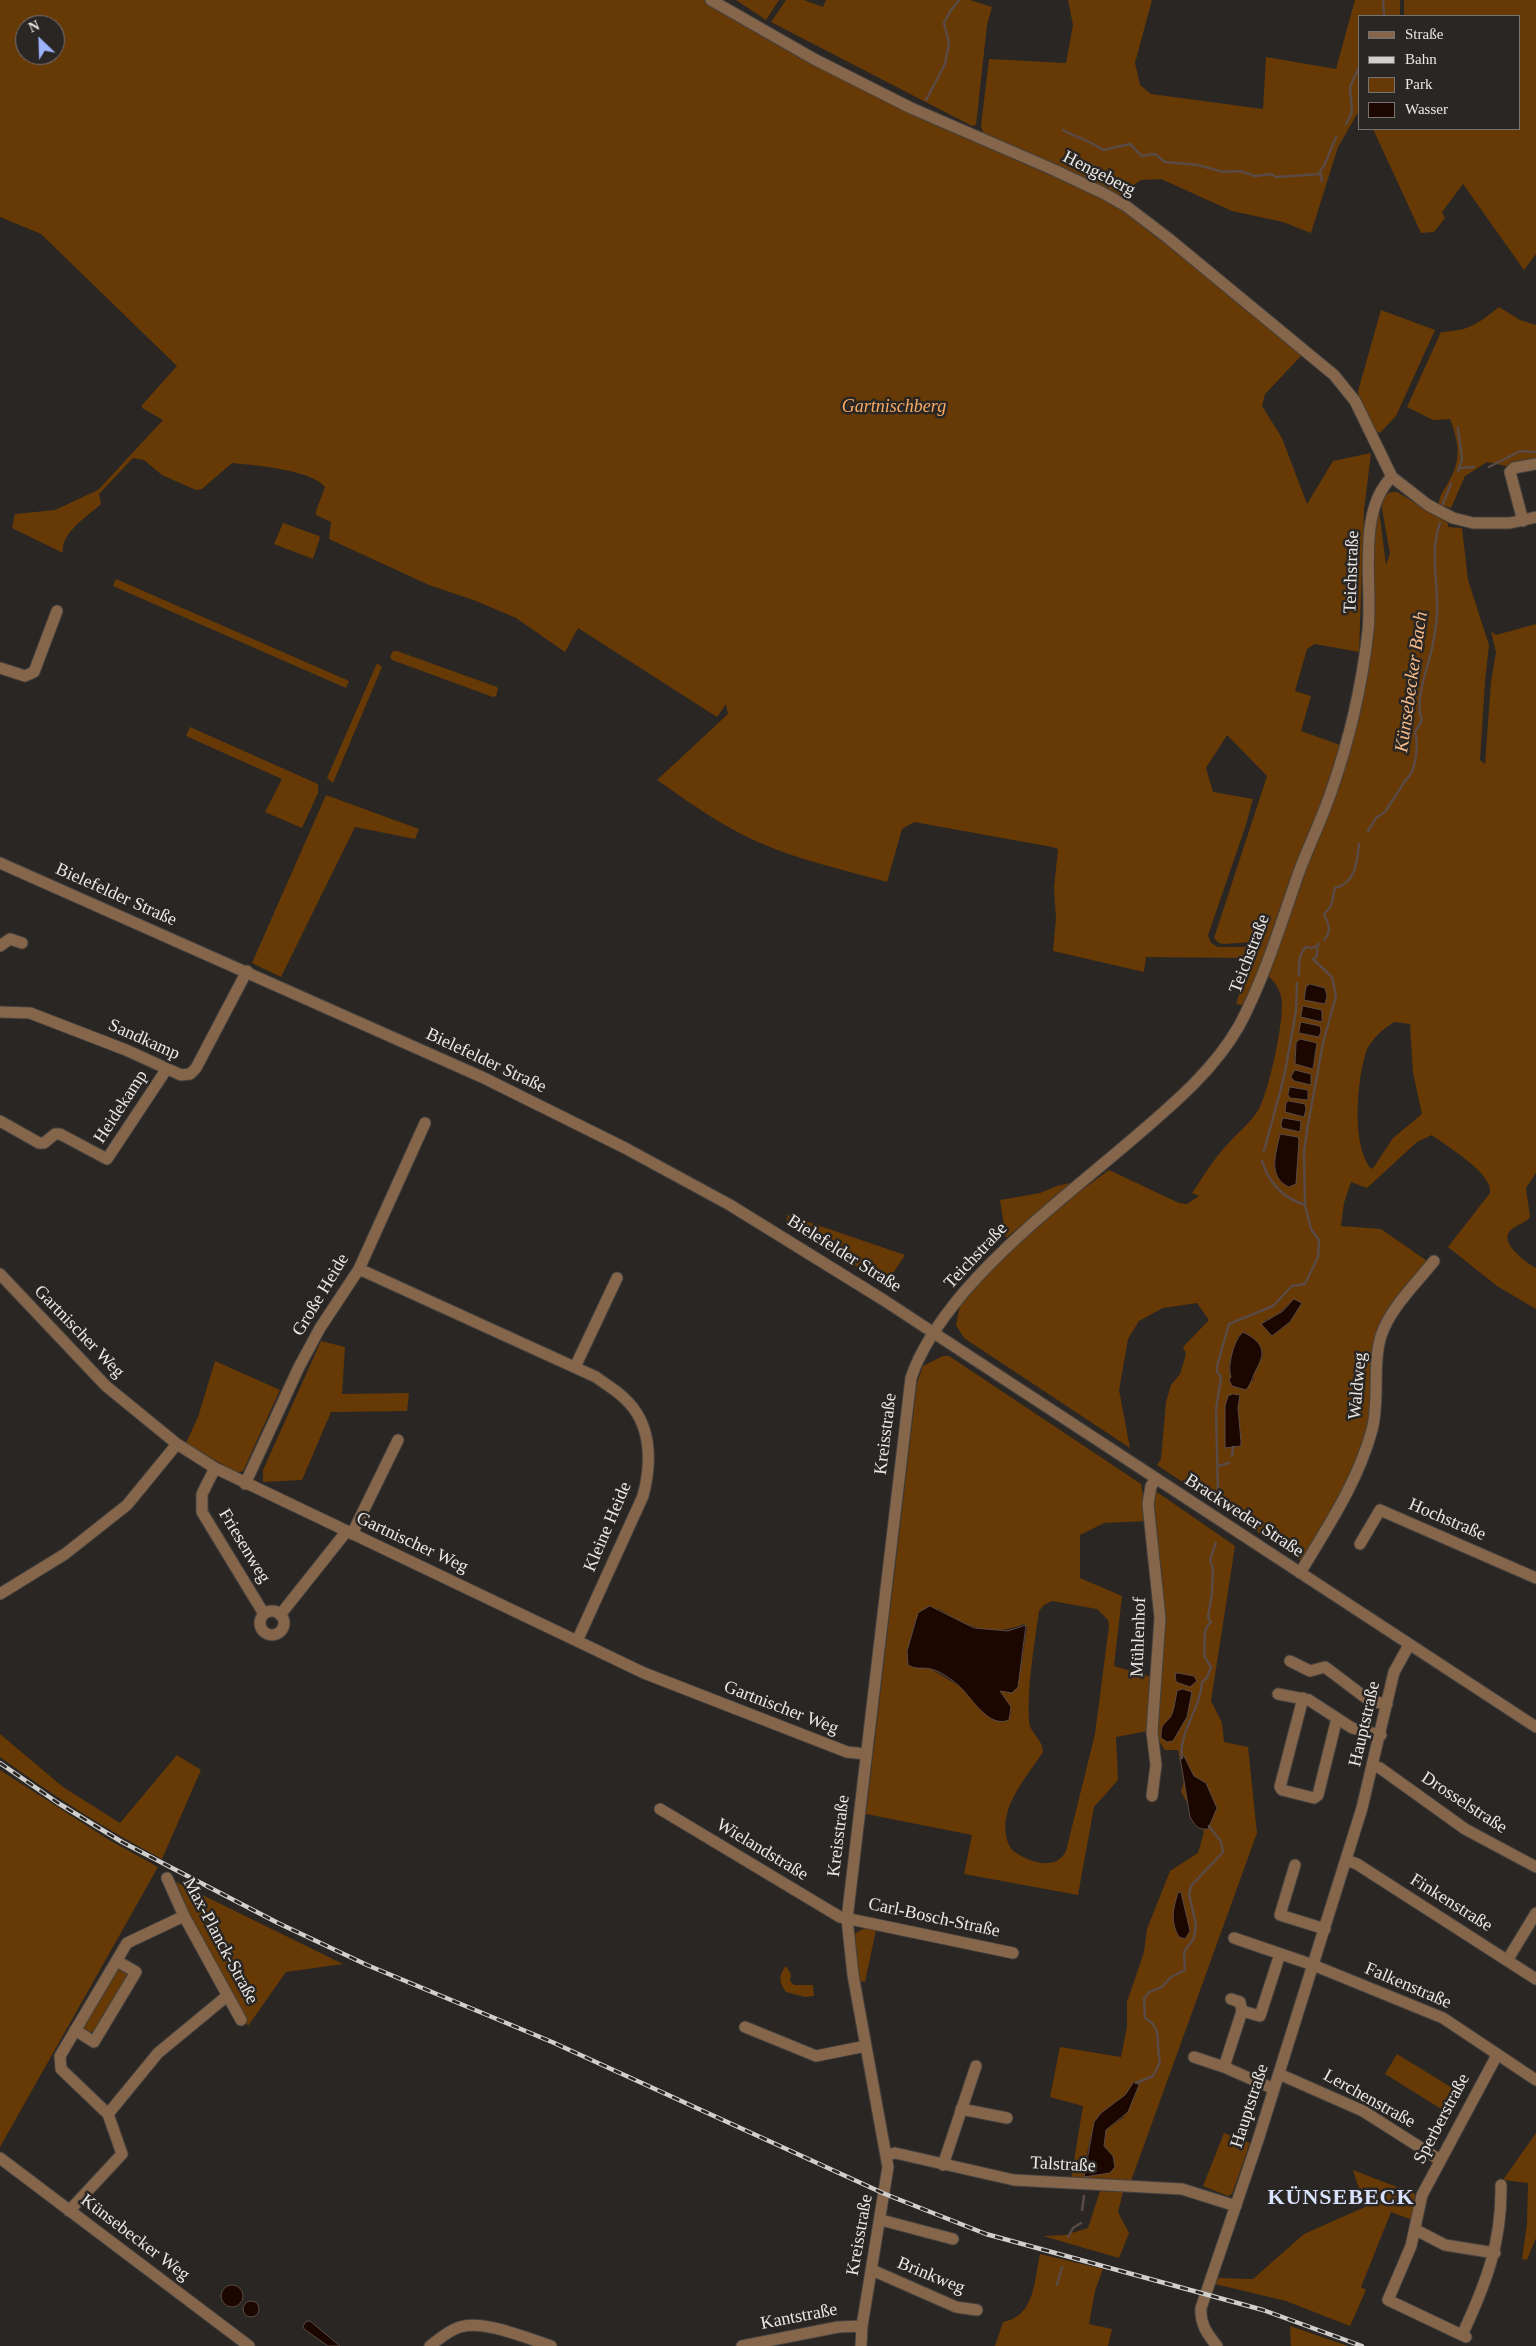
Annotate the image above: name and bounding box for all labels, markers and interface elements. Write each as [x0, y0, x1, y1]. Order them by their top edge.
north arrow [15, 15, 65, 65]
legend [1358, 15, 1521, 130]
text: N [26, 18, 42, 36]
text: Straße [1405, 26, 1443, 42]
text: Bahn [1405, 51, 1437, 67]
text: Park [1405, 76, 1433, 92]
text: Wasser [1405, 101, 1448, 117]
street label: Hengeberg [1059, 147, 1139, 201]
park label: Gartnischberg [842, 396, 946, 418]
street label: Teichstraße [1340, 530, 1364, 614]
water label: Künsebecker Bach [1391, 610, 1433, 754]
street label: Bielefelder Straße [52, 859, 180, 931]
street label: Teichstraße [1225, 912, 1275, 996]
street label: Sandkamp [105, 1015, 183, 1065]
street label: Bielefelder Straße [422, 1024, 550, 1098]
street label: Heidekamp [89, 1066, 153, 1148]
street label: Bielefelder Straße [783, 1210, 905, 1298]
street label: Teichstraße [940, 1218, 1012, 1294]
street label: Große Heide [288, 1250, 354, 1340]
street label: Gartnischer Weg [29, 1281, 129, 1383]
street label: Waldweg [1344, 1351, 1372, 1421]
street label: Kreisstraße [870, 1392, 902, 1476]
street label: Brackweder Straße [1180, 1470, 1308, 1562]
street label: Kleine Heide [579, 1479, 637, 1575]
street label: Hochstraße [1405, 1494, 1489, 1546]
street label: Friesenweg [213, 1505, 275, 1587]
street label: Gartnischer Weg [353, 1508, 471, 1578]
street label: Mühlenhof [1127, 1597, 1151, 1677]
street label: Gartnischer Weg [721, 1676, 841, 1740]
street label: Hauptstraße [1345, 1679, 1385, 1769]
street label: Drosselstraße [1417, 1767, 1511, 1839]
street label: Kreisstraße [823, 1794, 855, 1878]
street label: Wielandstraße [712, 1814, 812, 1886]
street label: Finkenstraße [1406, 1869, 1496, 1937]
street label: Max-Planck-Straße [178, 1874, 262, 2008]
street label: Carl-Bosch-Straße [866, 1894, 1002, 1942]
street label: Falkenstraße [1361, 1958, 1455, 2014]
street label: Hauptstraße [1226, 2061, 1274, 2151]
street label: Lerchenstraße [1319, 2065, 1419, 2133]
street label: Sperberstraße [1409, 2070, 1475, 2168]
street label: Talstraße [1030, 2152, 1096, 2178]
district label: KÜNSEBECK [1266, 2185, 1416, 2211]
street label: Künsebecker Weg [76, 2190, 194, 2286]
street label: Kreisstraße [842, 2193, 878, 2277]
street label: Brinkweg [894, 2253, 968, 2299]
street label: Kantstraße [759, 2299, 839, 2335]

